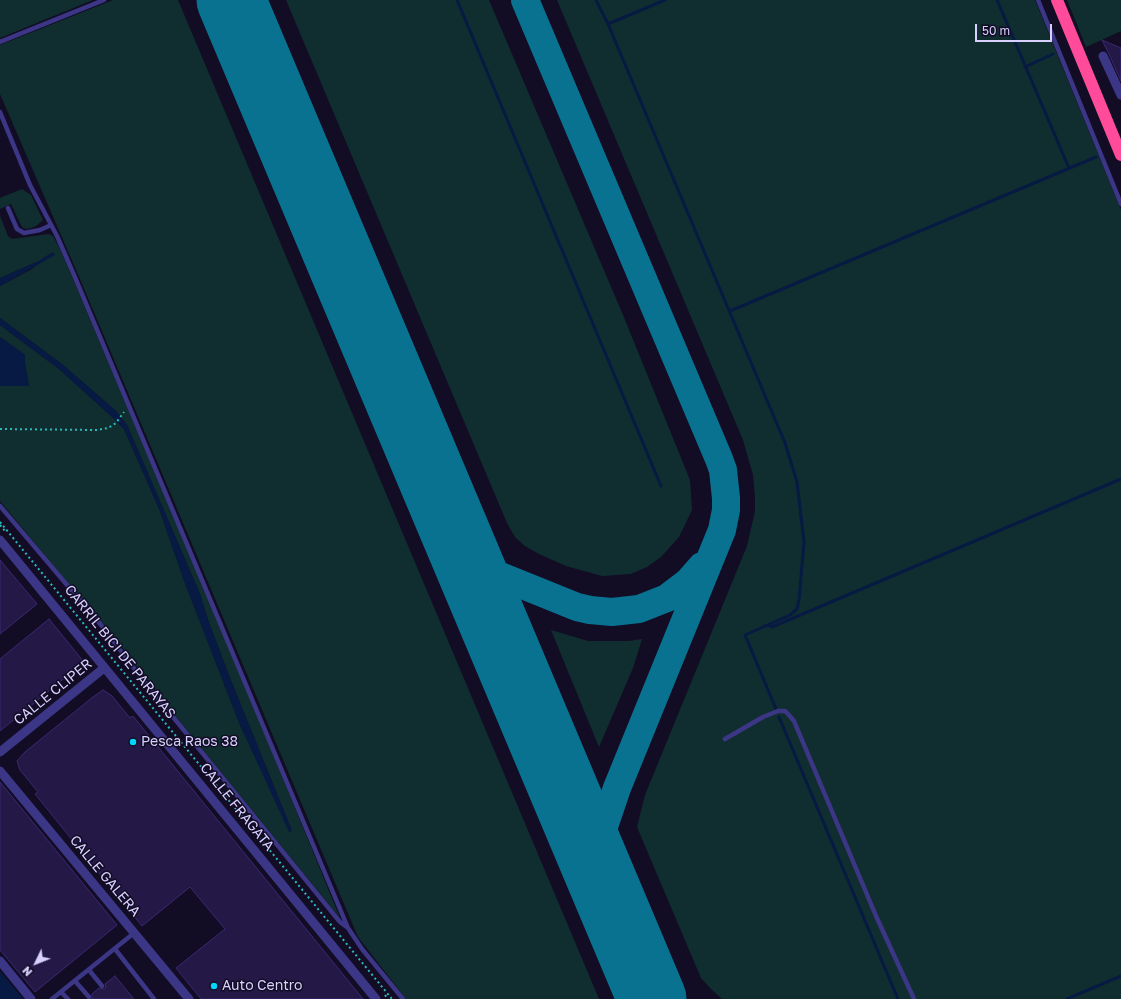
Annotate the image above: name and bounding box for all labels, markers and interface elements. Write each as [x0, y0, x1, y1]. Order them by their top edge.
scale bar [977, 16, 1054, 42]
text: 50 m [982, 23, 1010, 38]
street label: CARRIL BICI DE PARAYAS [61, 582, 179, 722]
street label: CALLE CLIPER [11, 655, 95, 729]
place label: Pesca Raos 38 [141, 734, 238, 750]
marker: Pesca Raos 38 [128, 737, 138, 747]
street label: CALLE FRAGATA [196, 760, 278, 854]
street label: CALLE GALERA [66, 832, 144, 920]
north arrow [16, 943, 56, 983]
text: N [19, 964, 34, 979]
place label: Auto Centro [222, 978, 302, 994]
marker: Auto Centro [209, 981, 219, 991]

